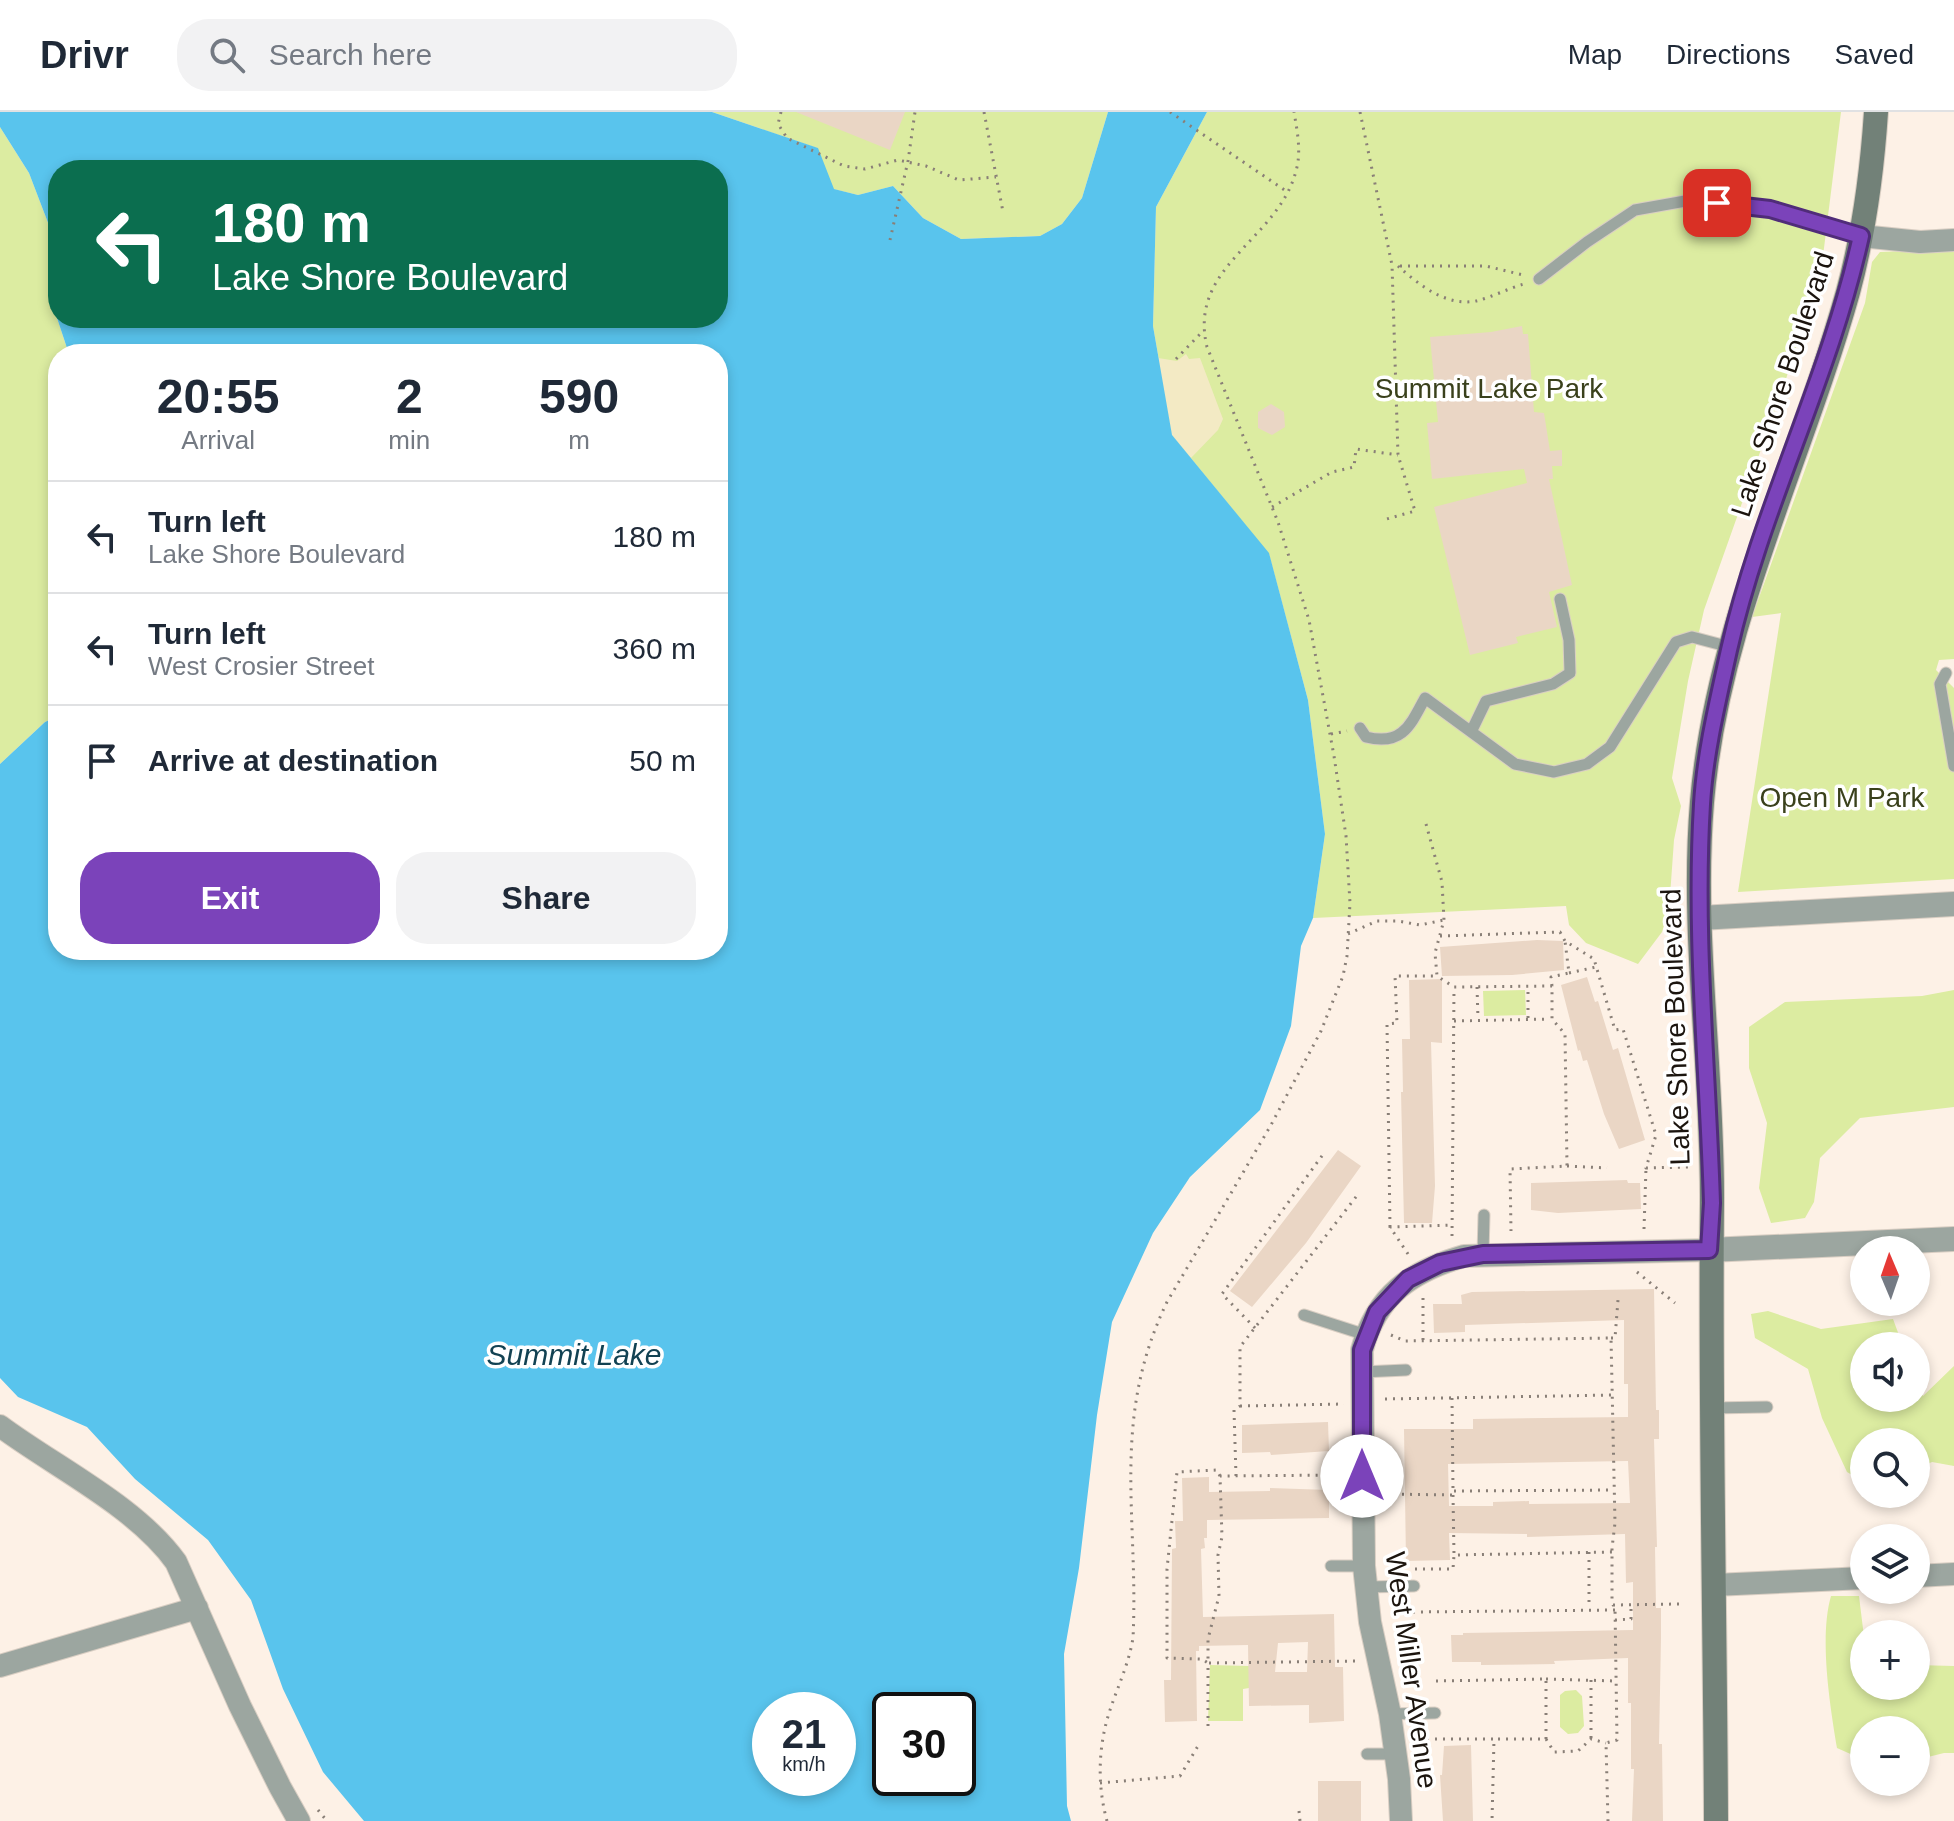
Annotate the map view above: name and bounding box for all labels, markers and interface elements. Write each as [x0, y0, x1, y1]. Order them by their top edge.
search box [177, 19, 737, 91]
icon: search [205, 33, 249, 77]
text: Drivr [40, 34, 129, 76]
text: Search here [269, 38, 432, 71]
text: Map [1568, 39, 1622, 70]
text: Directions [1666, 39, 1791, 70]
text: Saved [1835, 39, 1914, 70]
pin [1683, 169, 1751, 237]
icon: arrive [1695, 181, 1739, 225]
text: 180 m [212, 191, 371, 254]
icon: left [80, 192, 184, 296]
street label: Lake Shore Boulevard [1725, 248, 1840, 521]
text: Lake Shore Boulevard [212, 257, 568, 298]
text: 20:55 [157, 370, 280, 423]
text: 2 [396, 370, 423, 423]
text: 590 [539, 370, 619, 423]
park label: Summit Lake Park [1375, 373, 1604, 404]
text: Arrival [181, 425, 255, 455]
text: min [388, 425, 430, 455]
text: m [568, 425, 590, 455]
text: Turn left [148, 505, 266, 538]
icon: left [80, 515, 124, 559]
text: 180 m [613, 520, 696, 553]
text: Lake Shore Boulevard [148, 539, 405, 569]
text: Turn left [148, 617, 266, 650]
icon: left [80, 627, 124, 671]
text: 360 m [613, 632, 696, 665]
text: West Crosier Street [148, 651, 374, 681]
icon: arrive [80, 739, 124, 783]
text: Arrive at destination [148, 744, 438, 777]
text: 50 m [629, 744, 696, 777]
park label: Open M Park [1760, 782, 1925, 813]
button: Exit [80, 852, 380, 944]
button: Share [396, 852, 696, 944]
street label: Lake Shore Boulevard [1655, 888, 1696, 1166]
north arrow [1850, 1236, 1930, 1316]
map controls [1850, 1236, 1930, 1796]
button: sound [1850, 1332, 1930, 1412]
water label: Summit Lake [486, 1338, 662, 1371]
button: search [1850, 1428, 1930, 1508]
position arrow [1320, 1434, 1404, 1518]
button: layers [1850, 1524, 1930, 1604]
street label: West Miller Avenue [1380, 1550, 1443, 1790]
button: + [1850, 1620, 1930, 1700]
speed limit sign: 30 [872, 1692, 976, 1796]
text: 21 [782, 1712, 826, 1756]
button: − [1850, 1716, 1930, 1796]
text: km/h [782, 1753, 826, 1775]

